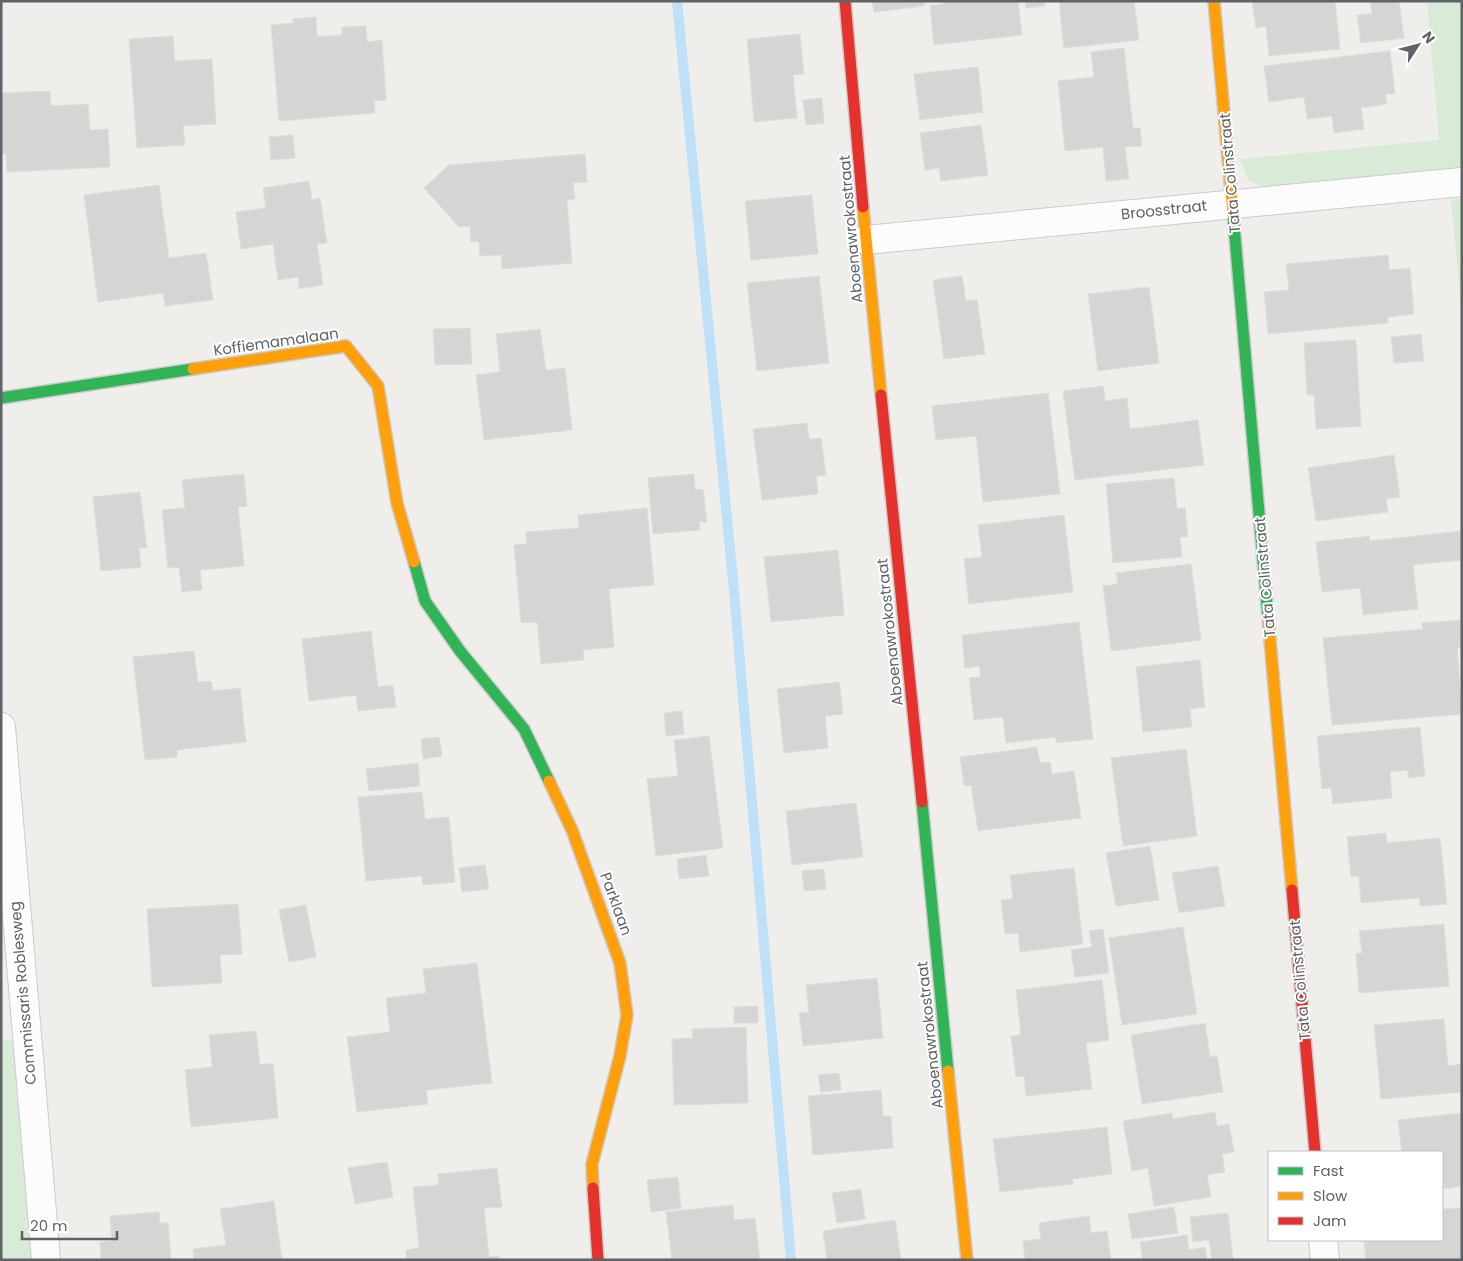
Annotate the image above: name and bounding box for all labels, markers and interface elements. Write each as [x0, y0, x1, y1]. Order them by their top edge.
north arrow [1393, 20, 1443, 70]
text: N [1417, 27, 1440, 47]
street label: Tata Colinstraat [1214, 112, 1245, 234]
street label: Aboenawrokostraat [834, 154, 867, 304]
street label: Broosstraat [1120, 195, 1208, 224]
street label: Koffiemamalaan [212, 322, 340, 361]
street label: Tata Colinstraat [1249, 516, 1280, 638]
street label: Aboenawrokostraat [871, 557, 908, 707]
street label: Parklaan [595, 869, 638, 938]
street label: Commissaris Roblesweg [4, 900, 41, 1086]
street label: Tata Colinstraat [1284, 919, 1315, 1041]
street label: Aboenawrokostraat [911, 960, 948, 1110]
legend [1268, 1151, 1443, 1241]
text: Fast [1313, 1160, 1344, 1181]
text: Slow [1313, 1185, 1348, 1206]
scale bar [22, 1208, 118, 1240]
text: Jam [1313, 1210, 1347, 1231]
text: 20 m [30, 1215, 68, 1236]

